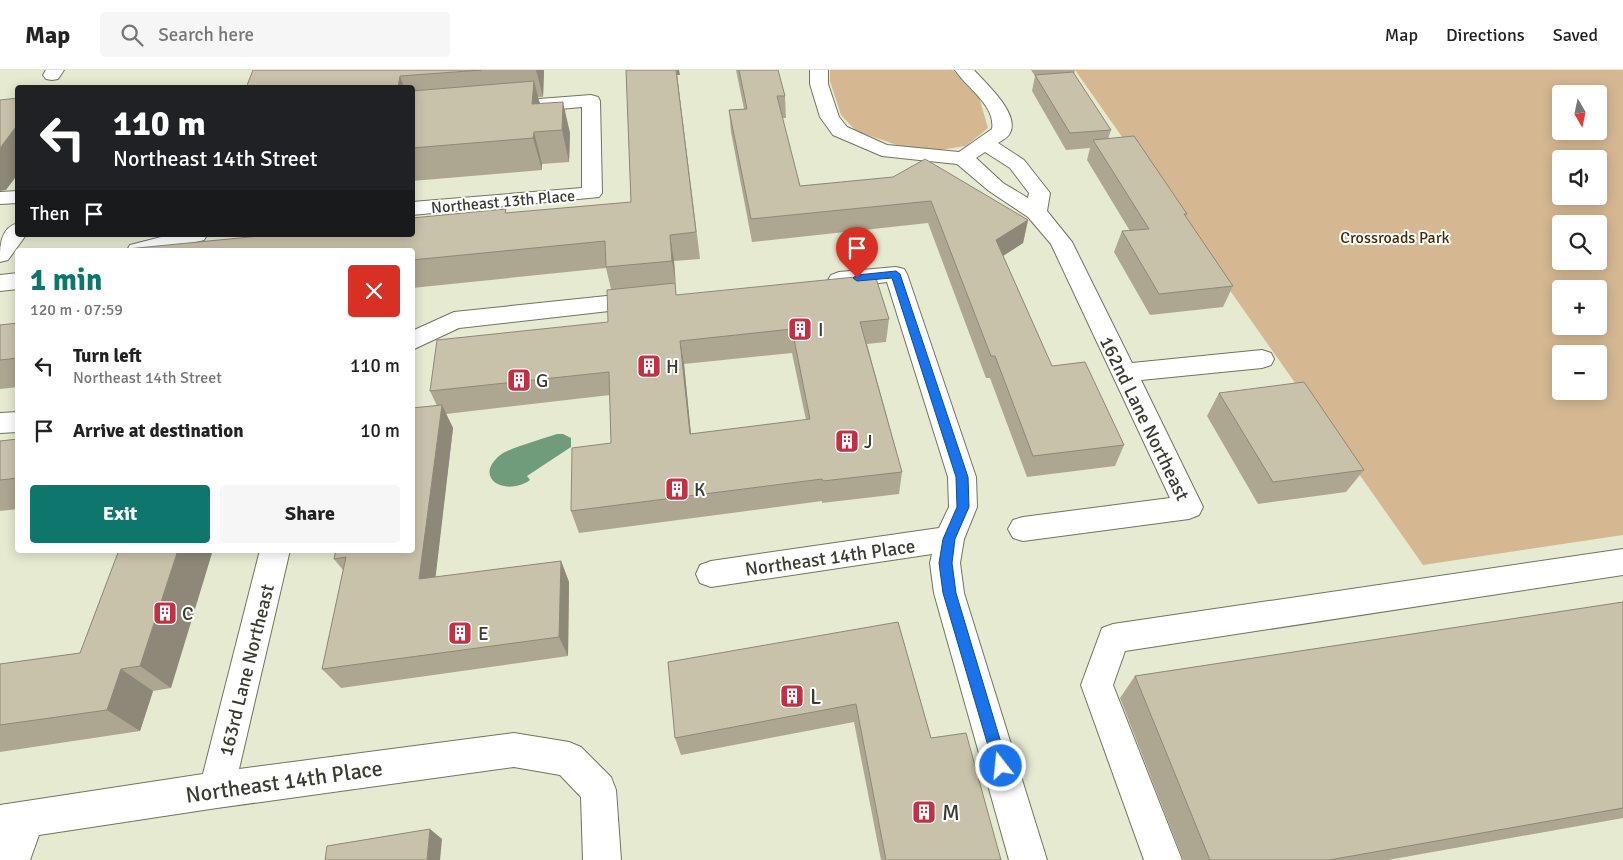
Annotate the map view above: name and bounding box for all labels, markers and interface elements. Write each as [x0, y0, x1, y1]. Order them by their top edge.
search box [100, 12, 450, 57]
text: Map [25, 20, 70, 50]
icon: search [118, 21, 146, 49]
text: Search here [158, 23, 254, 47]
text: Map [1385, 24, 1418, 46]
text: Directions [1446, 24, 1525, 46]
text: Saved [1553, 24, 1598, 46]
north arrow [1552, 85, 1608, 140]
map controls [1552, 85, 1607, 400]
text: 110 m [113, 102, 206, 145]
icon: left [30, 105, 95, 170]
text: Northeast 14th Street [113, 145, 318, 172]
button: sound [1552, 150, 1607, 205]
street label: Northeast 13th Place [430, 186, 576, 218]
icon: arrive [80, 200, 108, 228]
text: Then [30, 202, 70, 226]
button: search [1552, 215, 1607, 270]
pin [836, 227, 878, 278]
park label: Crossroads Park [1340, 228, 1450, 248]
icon: arrive [843, 234, 871, 262]
text: 1 min [30, 262, 102, 299]
button: close [348, 265, 400, 317]
button: + [1552, 280, 1607, 335]
text: 120 m · 07:59 [30, 300, 123, 320]
building icon: I [787, 316, 813, 342]
place label: I [818, 318, 824, 342]
street label: 162nd Lane Northeast [1094, 332, 1195, 505]
text: Turn left [73, 344, 142, 368]
button: − [1552, 345, 1607, 400]
icon: left [30, 352, 58, 380]
building icon: H [636, 353, 662, 379]
text: 110 m [350, 354, 400, 378]
place label: H [666, 355, 679, 379]
building icon: G [506, 367, 532, 393]
text: Northeast 14th Street [73, 368, 222, 388]
place label: G [536, 369, 548, 393]
icon: arrive [30, 417, 58, 445]
text: Arrive at destination [73, 419, 244, 443]
text: 10 m [360, 419, 400, 443]
building icon: J [834, 428, 860, 454]
place label: J [864, 430, 873, 454]
building icon: K [664, 476, 690, 502]
place label: K [694, 478, 706, 502]
button: Exit [30, 485, 210, 543]
button: Share [220, 485, 400, 543]
street label: Northeast 14th Place [744, 534, 917, 582]
street label: 163rd Lane Northeast [214, 581, 280, 759]
building icon: C [152, 600, 178, 626]
place label: C [182, 602, 193, 626]
building icon: E [447, 620, 473, 646]
place label: E [478, 622, 489, 646]
building icon: L [779, 683, 805, 709]
place label: L [810, 683, 821, 710]
position arrow [974, 739, 1026, 791]
street label: Northeast 14th Place [184, 754, 384, 809]
building icon: M [911, 799, 937, 825]
place label: M [942, 799, 960, 826]

